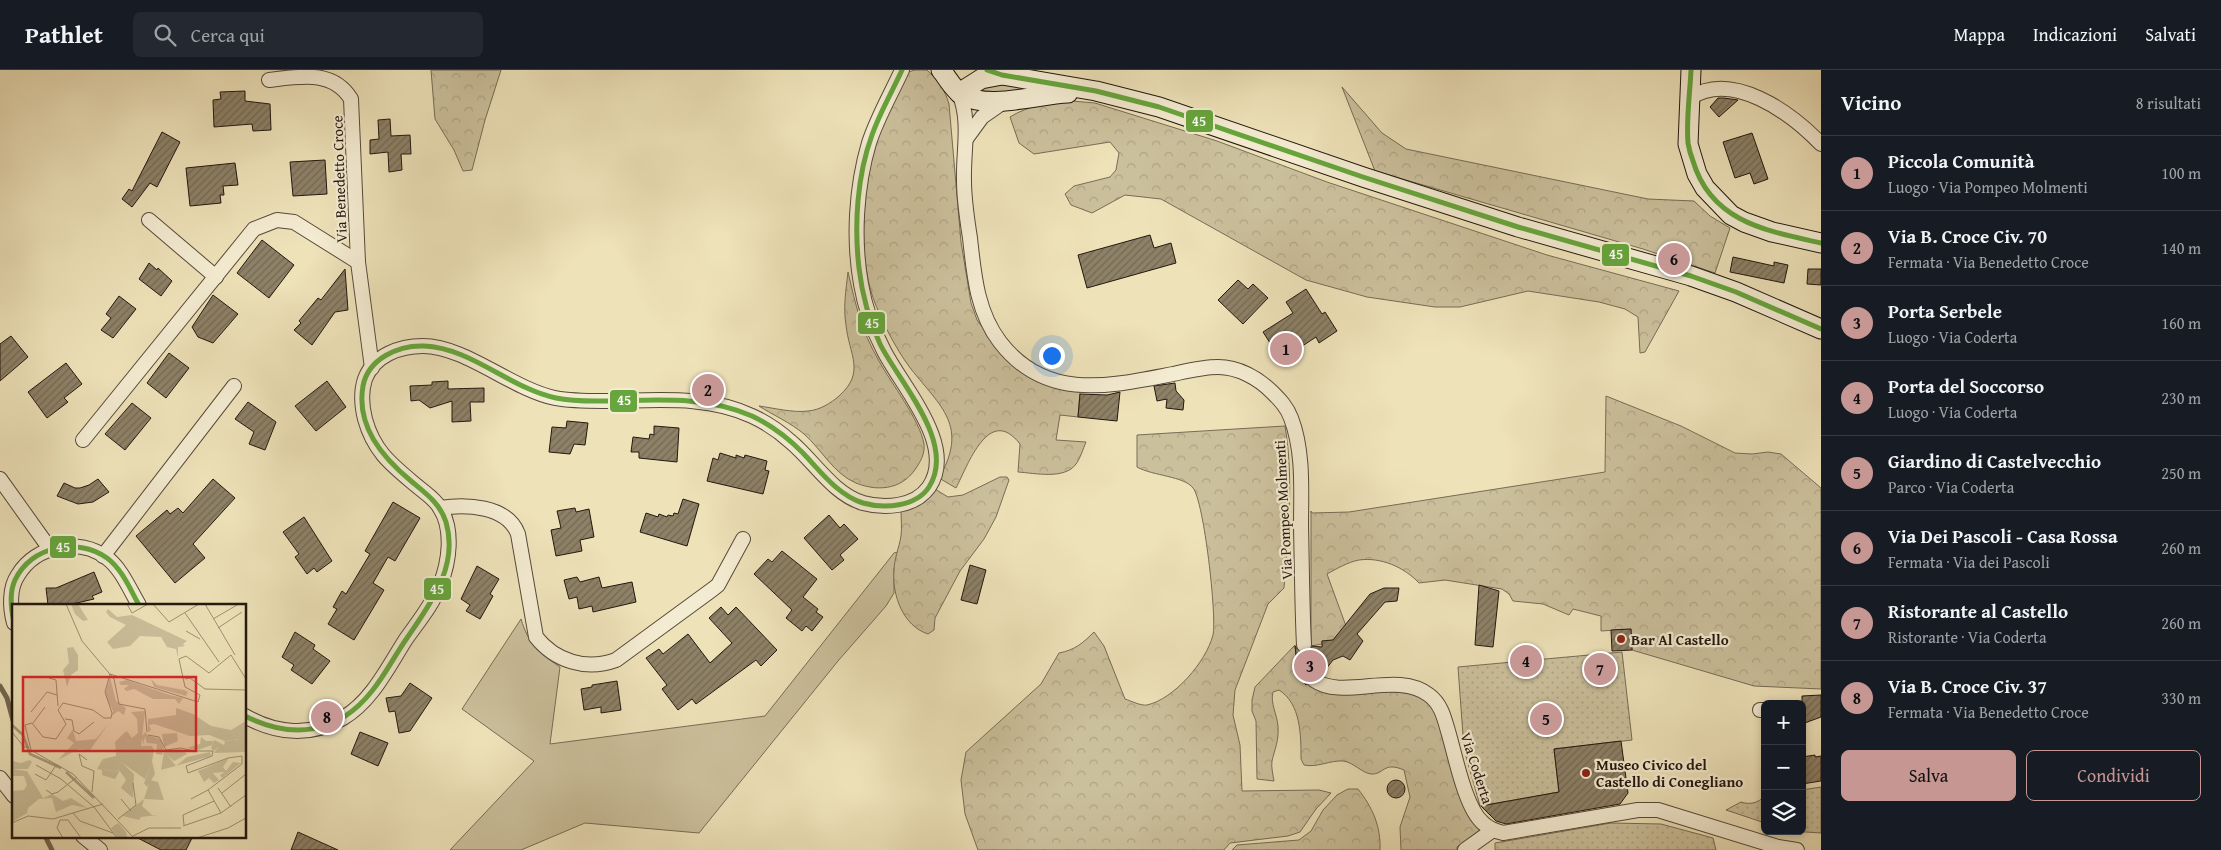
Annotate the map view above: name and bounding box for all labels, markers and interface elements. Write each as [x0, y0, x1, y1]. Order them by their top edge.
search box [133, 12, 483, 57]
text: Pathlet [25, 17, 103, 52]
icon: search [151, 21, 179, 49]
text: Cerca qui [191, 21, 265, 49]
text: Mappa [1954, 21, 2005, 48]
text: Indicazioni [2033, 21, 2117, 48]
text: Salvati [2145, 21, 2196, 48]
text: Vicino [1841, 87, 1901, 118]
text: 8 risultati [2136, 91, 2201, 115]
line badge: 45 [1185, 109, 1214, 133]
text: 45 [1192, 111, 1206, 131]
street label: Via Benedetto Croce [326, 115, 352, 243]
text: Piccola Comunità [1888, 147, 2035, 175]
text: 1 [1853, 161, 1861, 185]
text: 100 m [2161, 161, 2201, 185]
text: Luogo · Via Pompeo Molmenti [1888, 175, 2088, 199]
text: Via B. Croce Civ. 70 [1888, 222, 2047, 250]
text: 2 [1853, 236, 1861, 260]
text: 140 m [2161, 236, 2201, 260]
pin: 6 [1658, 240, 1690, 278]
line badge: 45 [1601, 243, 1630, 267]
text: 45 [1609, 244, 1623, 264]
text: Fermata · Via Benedetto Croce [1888, 250, 2089, 274]
text: Porta Serbele [1888, 297, 2002, 325]
line badge: 45 [857, 311, 886, 335]
text: 3 [1853, 311, 1861, 335]
text: 160 m [2161, 311, 2201, 335]
text: 45 [865, 313, 879, 333]
text: Luogo · Via Coderta [1888, 325, 2017, 349]
pin: 1 [1270, 330, 1302, 368]
your location [1039, 343, 1065, 369]
pin: 2 [692, 371, 724, 409]
text: Porta del Soccorso [1888, 372, 2044, 400]
text: 4 [1853, 386, 1861, 410]
text: 230 m [2161, 386, 2201, 410]
line badge: 45 [609, 389, 638, 413]
text: 45 [617, 390, 631, 410]
text: Luogo · Via Coderta [1888, 400, 2017, 424]
street label: Via Pompeo Molmenti [1269, 440, 1297, 580]
text: Giardino di Castelvecchio [1888, 447, 2101, 475]
text: 5 [1853, 461, 1861, 485]
text: 250 m [2161, 461, 2201, 485]
text: Parco · Via Coderta [1888, 475, 2014, 499]
text: Via Dei Pascoli - Casa Rossa [1888, 522, 2118, 550]
line badge: 45 [49, 535, 77, 559]
text: 6 [1853, 536, 1861, 560]
text: 260 m [2161, 536, 2201, 560]
text: 45 [56, 537, 70, 557]
text: Fermata · Via dei Pascoli [1888, 550, 2050, 574]
line badge: 45 [423, 577, 452, 601]
text: 45 [430, 579, 444, 599]
text: Ristorante al Castello [1888, 597, 2068, 625]
inset map [12, 604, 246, 838]
text: 7 [1853, 611, 1861, 635]
text: 260 m [2161, 611, 2201, 635]
text: Ristorante · Via Coderta [1888, 625, 2046, 649]
place label: Bar Al Castello [1631, 629, 1729, 650]
marker: Bar Al Castello [1615, 633, 1627, 645]
pin: 4 [1510, 642, 1542, 680]
pin: 3 [1294, 647, 1326, 685]
pin: 7 [1584, 650, 1616, 688]
text: Via B. Croce Civ. 37 [1888, 672, 2047, 700]
text: 8 [1853, 686, 1861, 710]
text: 330 m [2161, 686, 2201, 710]
pin: 8 [311, 698, 343, 736]
pin: 5 [1530, 700, 1562, 738]
map controls [1761, 700, 1806, 835]
button: + [1761, 700, 1806, 745]
text: Fermata · Via Benedetto Croce [1888, 700, 2089, 724]
street label: Via Coderta [1456, 730, 1498, 806]
button: − [1761, 745, 1806, 790]
button: Salva [1841, 750, 2016, 801]
button: Condividi [2026, 750, 2201, 801]
place label: Museo Civico del Castello di Conegliano [1596, 754, 1743, 792]
marker: Museo Civico del Castello di Conegliano [1580, 767, 1592, 779]
button: layers [1761, 790, 1806, 835]

